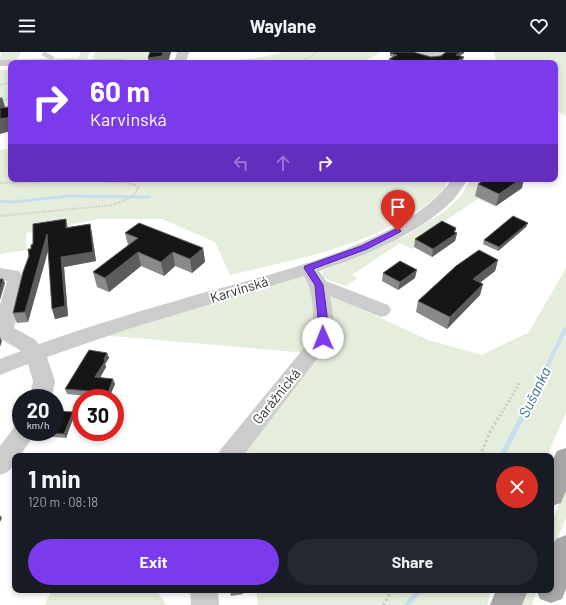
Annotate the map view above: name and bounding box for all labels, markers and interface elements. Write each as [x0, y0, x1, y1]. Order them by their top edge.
icon: menu [16, 15, 38, 37]
text: Waylane [250, 15, 316, 37]
icon: heart [528, 15, 550, 37]
text: 60 m [90, 74, 150, 108]
icon: right [24, 76, 76, 128]
text: Karvinská [90, 108, 167, 130]
icon: left [230, 152, 252, 174]
icon: ahead [272, 152, 294, 174]
icon: right [314, 152, 336, 174]
pin [381, 190, 415, 231]
icon: arrive [387, 196, 409, 218]
street label: Karvinská [208, 272, 270, 306]
position arrow [302, 317, 344, 359]
water label: Sušanka [514, 364, 554, 420]
street label: Garážnická [248, 365, 304, 427]
speed limit sign: 30 [72, 389, 124, 441]
text: 20 [27, 398, 49, 422]
text: km/h [27, 419, 49, 431]
text: 1 min [28, 464, 81, 493]
button: close [496, 466, 538, 508]
text: 120 m · 08:18 [28, 494, 98, 510]
button: Exit [28, 539, 279, 585]
button: Share [287, 539, 538, 585]

